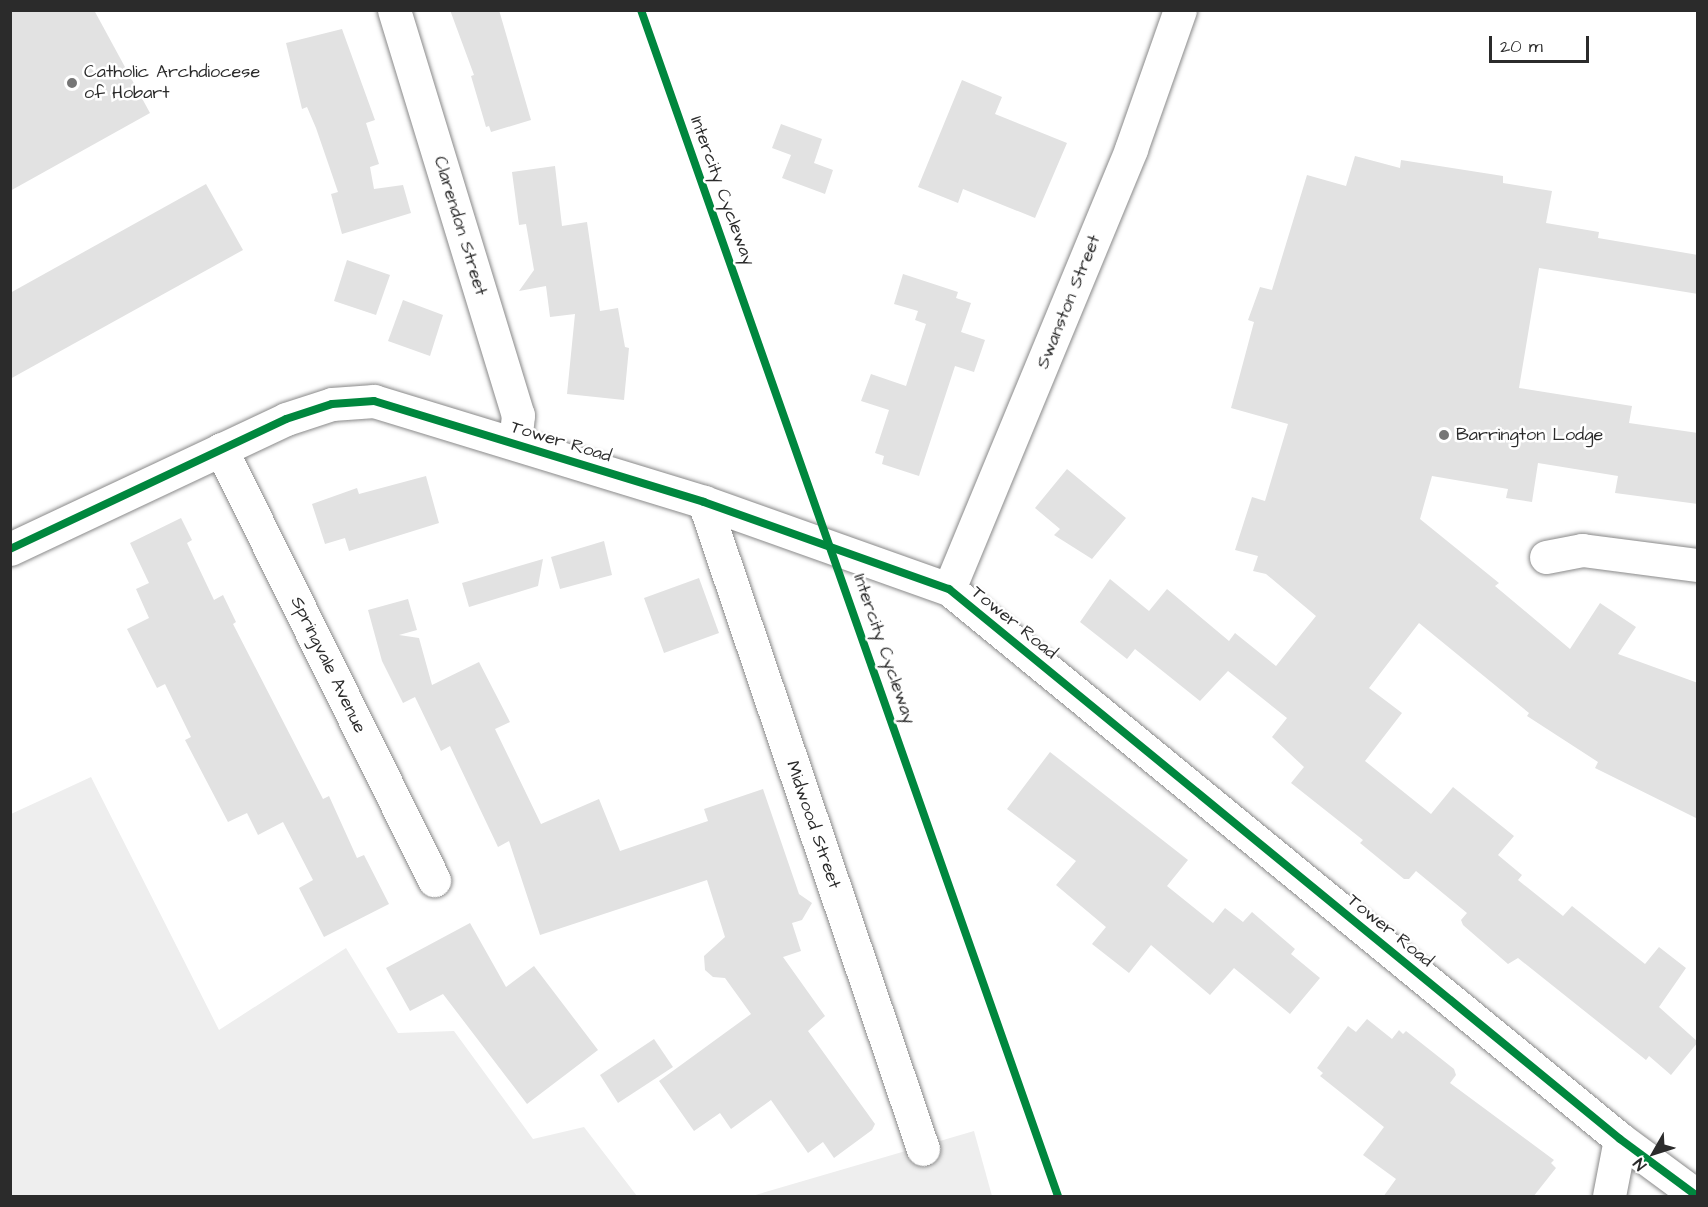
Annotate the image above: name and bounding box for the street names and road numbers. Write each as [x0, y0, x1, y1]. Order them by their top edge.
street label: Intercity Cycleway [685, 113, 759, 269]
street label: Clarendon Street [429, 154, 491, 298]
street label: Swanston Street [1032, 232, 1106, 372]
street label: Tower Road [508, 416, 614, 468]
street label: Intercity Cycleway [848, 571, 920, 727]
street label: Tower Road [967, 582, 1061, 664]
street label: Springvale Avenue [286, 593, 370, 737]
street label: Midwood Street [781, 758, 845, 892]
street label: Tower Road [1343, 890, 1437, 972]

